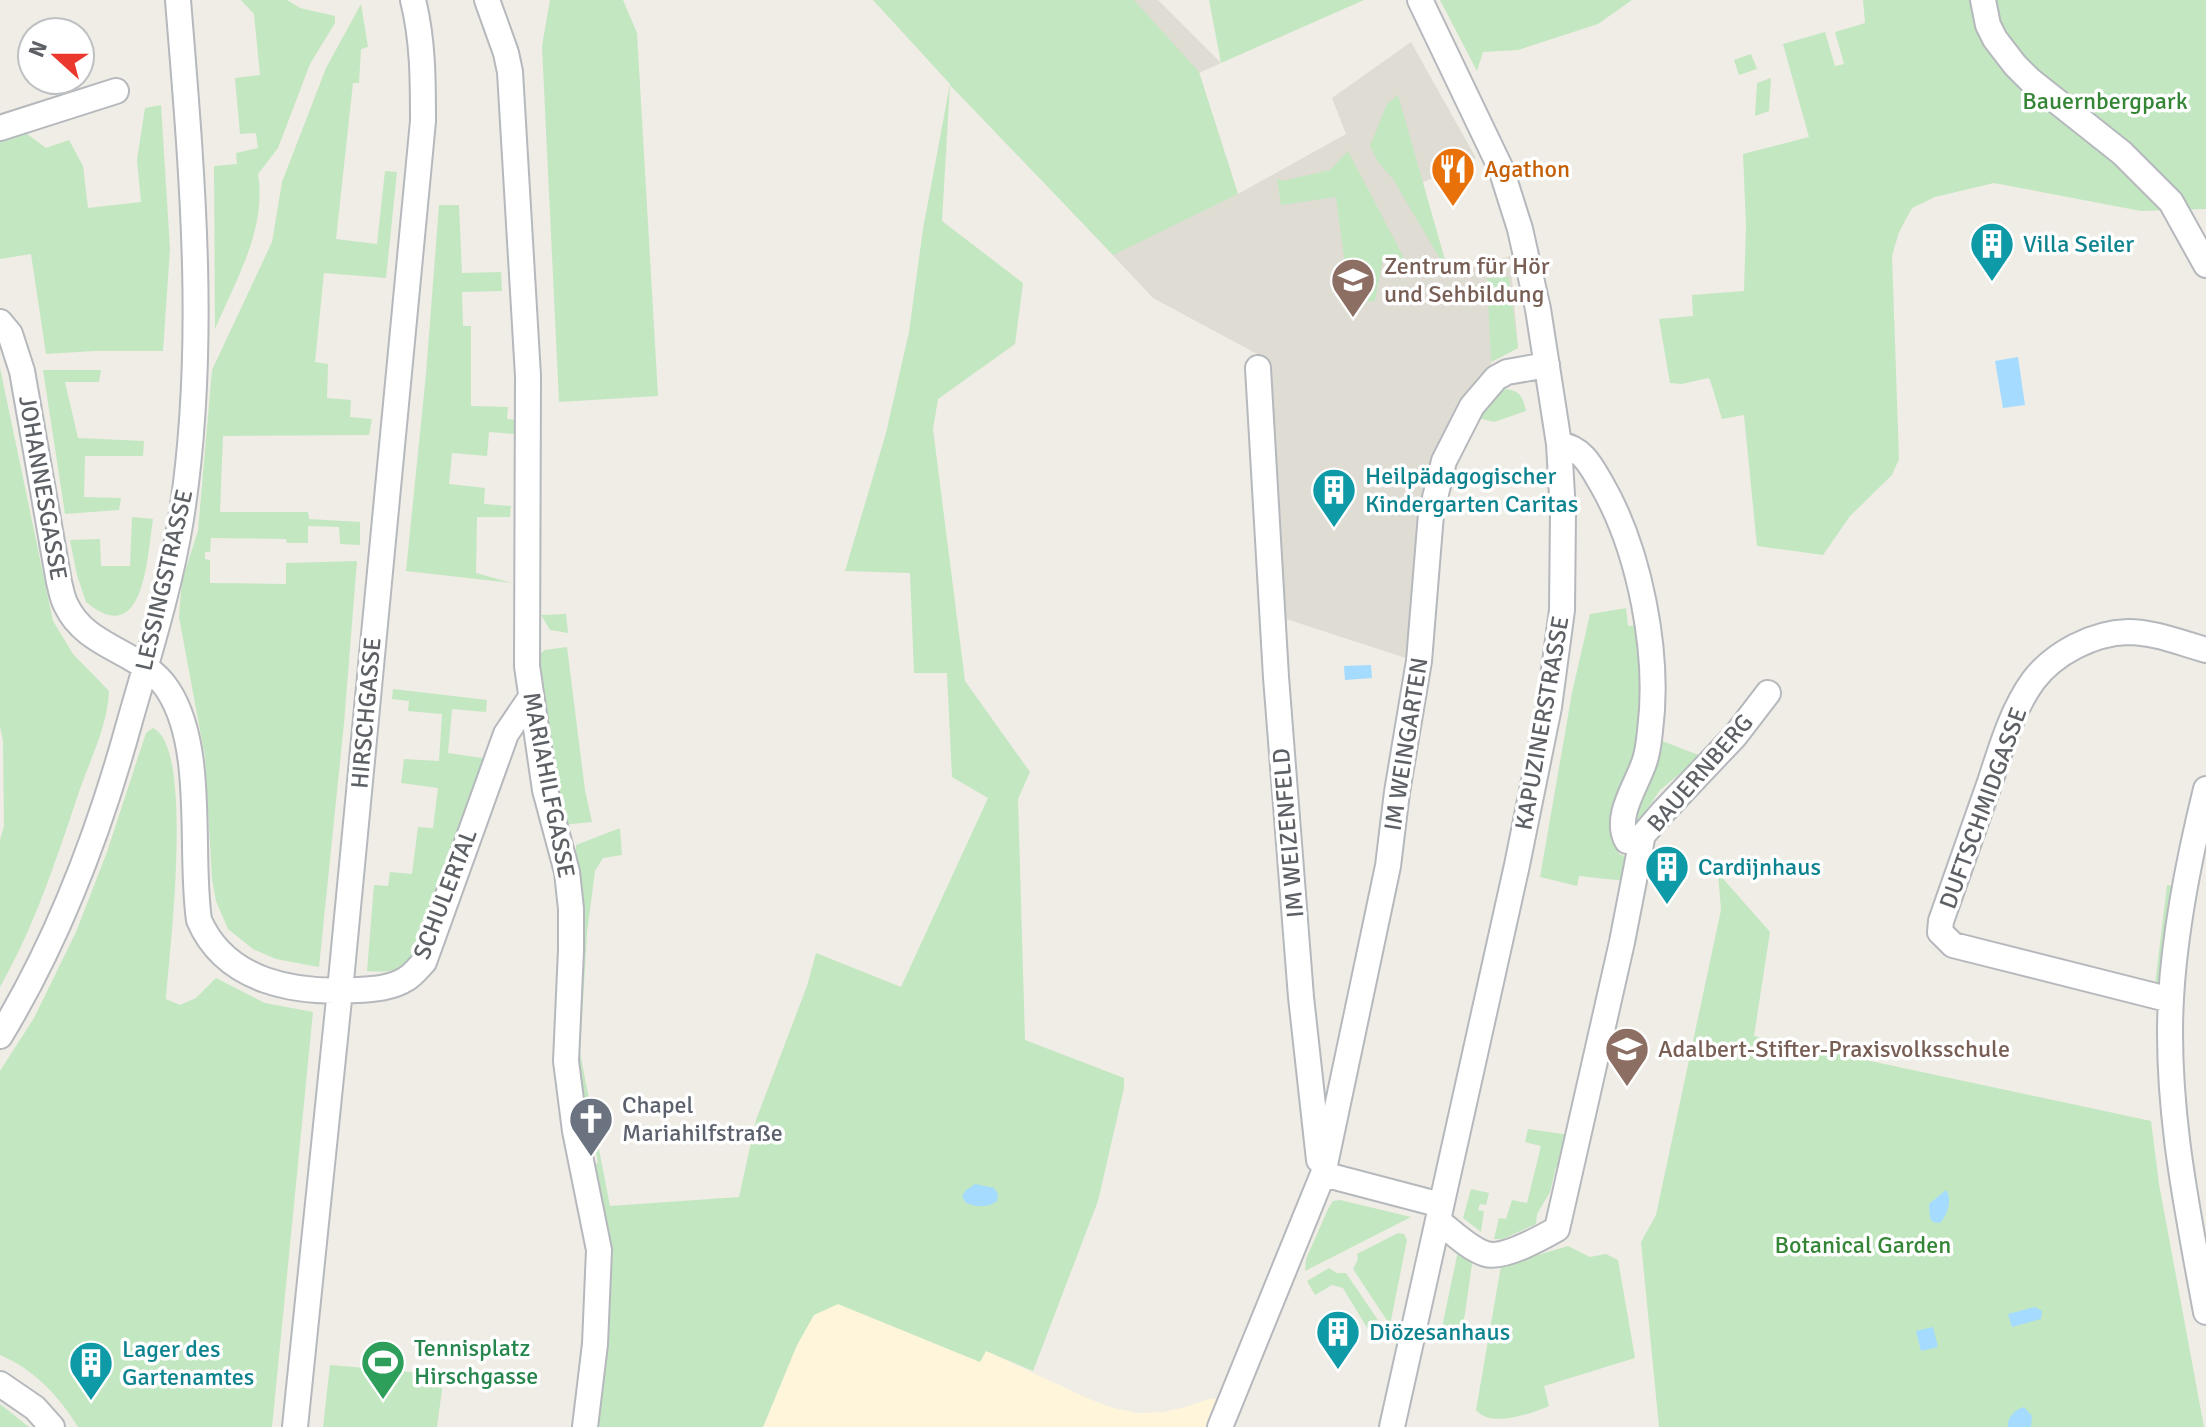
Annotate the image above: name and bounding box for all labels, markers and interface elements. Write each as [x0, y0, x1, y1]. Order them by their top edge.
north arrow [16, 16, 96, 96]
text: N [22, 37, 53, 61]
park label: Bauernbergpark [2022, 86, 2188, 116]
restaurant icon: Agathon [1429, 145, 1477, 208]
place label: Agathon [1484, 154, 1570, 184]
building icon: Villa Seiler [1968, 220, 2016, 283]
place label: Villa Seiler [2023, 229, 2134, 259]
place label: Zentrum für Hör und Sehbildung [1384, 251, 1550, 309]
school or university icon: Zentrum für Hör und Sehbildung [1329, 256, 1377, 319]
street label: JOHANNESGASSE [12, 393, 74, 583]
place label: Heilpädagogischer Kindergarten Caritas [1365, 461, 1578, 519]
building icon: Heilpädagogischer Kindergarten Caritas [1310, 466, 1358, 529]
street label: LESSINGSTRASSE [129, 486, 199, 674]
street label: KAPUZINERSTRASSE [1508, 614, 1576, 832]
street label: HIRSCHGASSE [344, 636, 388, 790]
street label: IM WEINGARTEN [1377, 655, 1435, 833]
street label: MARIAHILFGASSE [516, 690, 582, 880]
street label: DUFTSCHMIDGASSE [1933, 703, 2033, 913]
street label: BAUERNBERG [1641, 708, 1759, 838]
street label: IM WEIZENFELD [1266, 747, 1310, 919]
street label: SCHULERTAL [406, 825, 484, 963]
building icon: Cardijnhaus [1643, 843, 1691, 906]
place label: Cardijnhaus [1698, 852, 1821, 882]
school or university icon: Adalbert-Stifter-Praxisvolksschule [1603, 1025, 1651, 1088]
place label: Adalbert-Stifter-Praxisvolksschule [1658, 1034, 2010, 1064]
place label: Chapel Mariahilfstraße [622, 1090, 783, 1148]
church icon: Chapel Mariahilfstraße [567, 1095, 615, 1158]
park label: Botanical Garden [1775, 1230, 1951, 1260]
building icon: Diözesanhaus [1314, 1308, 1362, 1371]
place label: Diözesanhaus [1369, 1317, 1510, 1347]
place label: Tennisplatz Hirschgasse [414, 1333, 538, 1391]
place label: Lager des Gartenamtes [122, 1334, 254, 1392]
sports icon: Tennisplatz Hirschgasse [359, 1338, 407, 1401]
building icon: Lager des Gartenamtes [67, 1339, 115, 1402]

